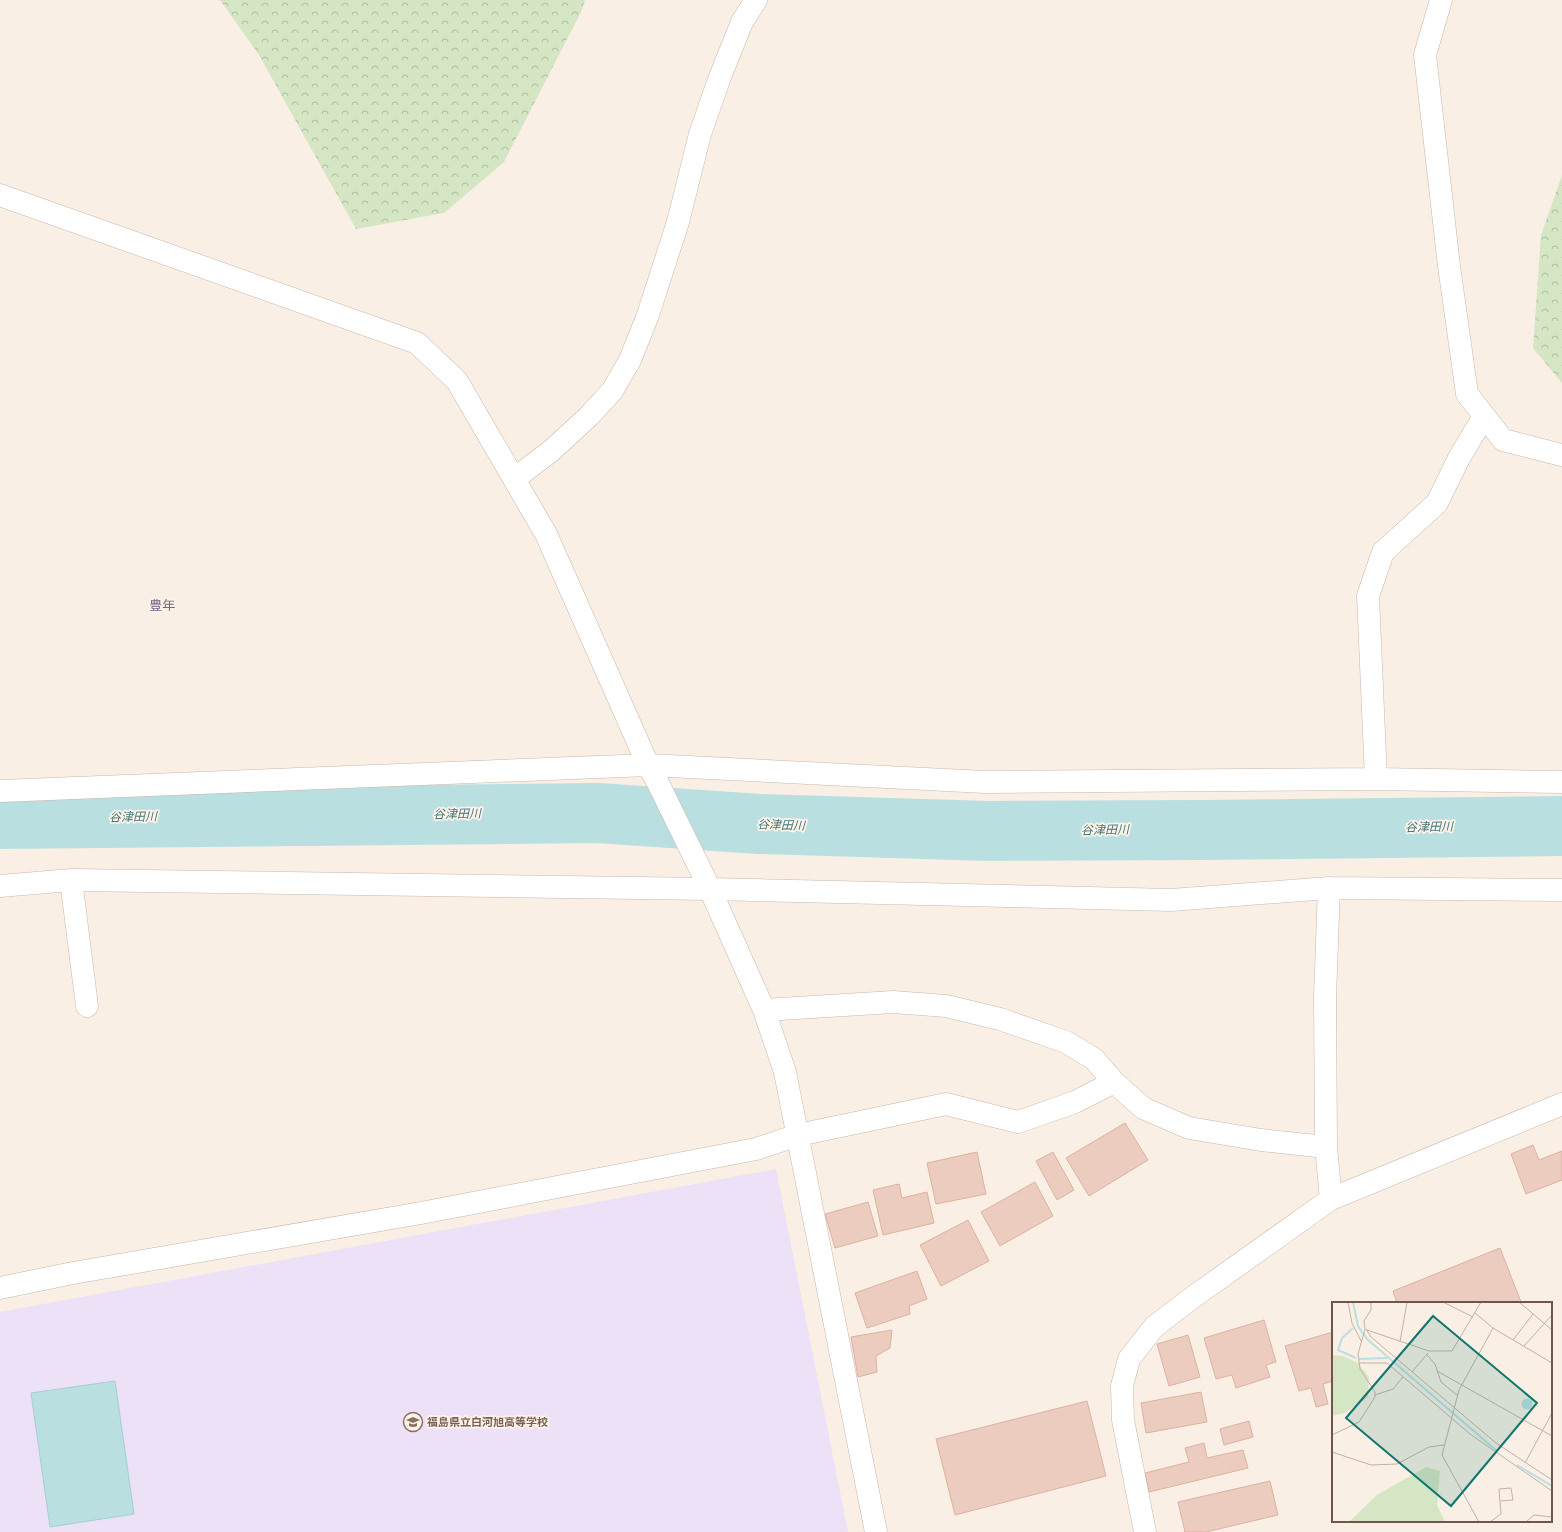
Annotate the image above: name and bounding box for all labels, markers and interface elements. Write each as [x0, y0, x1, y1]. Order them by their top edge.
district label: 豊年 [149, 596, 175, 615]
water label: 谷津田川 [433, 805, 483, 822]
water label: 谷津田川 [109, 808, 159, 825]
water label: 谷津田川 [757, 815, 807, 834]
water label: 谷津田川 [1405, 818, 1455, 835]
water label: 谷津田川 [1081, 821, 1131, 838]
inset map [1332, 1302, 1552, 1522]
school or university icon: 福島県立白河旭高等学校 [402, 1411, 424, 1433]
place label: 福島県立白河旭高等学校 [427, 1414, 548, 1430]

